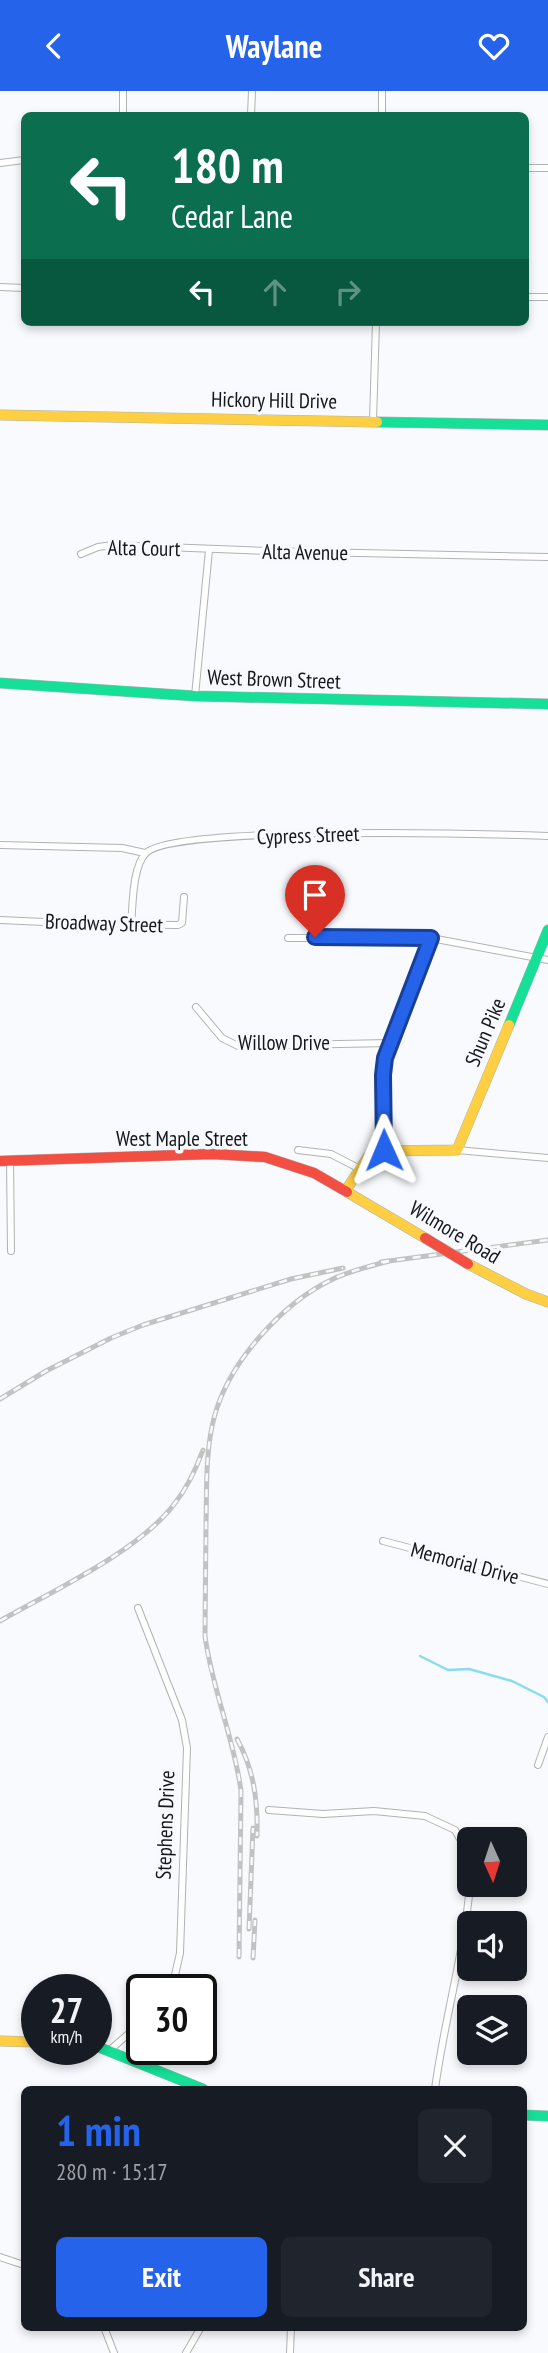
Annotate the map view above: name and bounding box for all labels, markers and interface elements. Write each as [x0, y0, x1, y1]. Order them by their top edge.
text: Waylane [226, 25, 322, 67]
icon: back [35, 27, 73, 65]
icon: heart [475, 27, 513, 65]
text: 180 m [171, 133, 284, 197]
icon: left [56, 140, 147, 231]
text: Cedar Lane [171, 195, 293, 237]
icon: left [183, 273, 221, 311]
icon: ahead [256, 273, 294, 311]
icon: right [329, 273, 367, 311]
street label: Hickory Hill Drive [211, 385, 337, 415]
street label: Alta Court [107, 534, 181, 562]
street label: Alta Avenue [262, 538, 348, 566]
street label: West Brown Street [207, 663, 341, 695]
street label: Cypress Street [256, 820, 360, 850]
pin [285, 865, 345, 937]
icon: arrive [296, 876, 334, 914]
street label: Broadway Street [44, 907, 164, 939]
street label: Shun Pike [459, 994, 511, 1070]
street label: Willow Drive [238, 1029, 330, 1056]
position arrow [347, 1113, 421, 1187]
street label: West Maple Street [116, 1125, 248, 1152]
street label: Wilmore Road [405, 1194, 505, 1270]
street label: Memorial Drive [408, 1536, 522, 1590]
street label: Stephens Drive [150, 1770, 180, 1880]
north arrow [457, 1827, 527, 1897]
map controls [457, 1827, 527, 2065]
button: sound [457, 1911, 527, 1981]
speed limit sign: 30 [126, 1974, 217, 2065]
text: 27 [50, 1987, 83, 2033]
button: layers [457, 1995, 527, 2065]
text: km/h [51, 2025, 82, 2048]
text: 1 min [56, 2103, 141, 2158]
button: close [418, 2109, 492, 2183]
text: 280 m · 15:17 [56, 2157, 168, 2186]
button: Exit [56, 2237, 267, 2317]
button: Share [281, 2237, 492, 2317]

